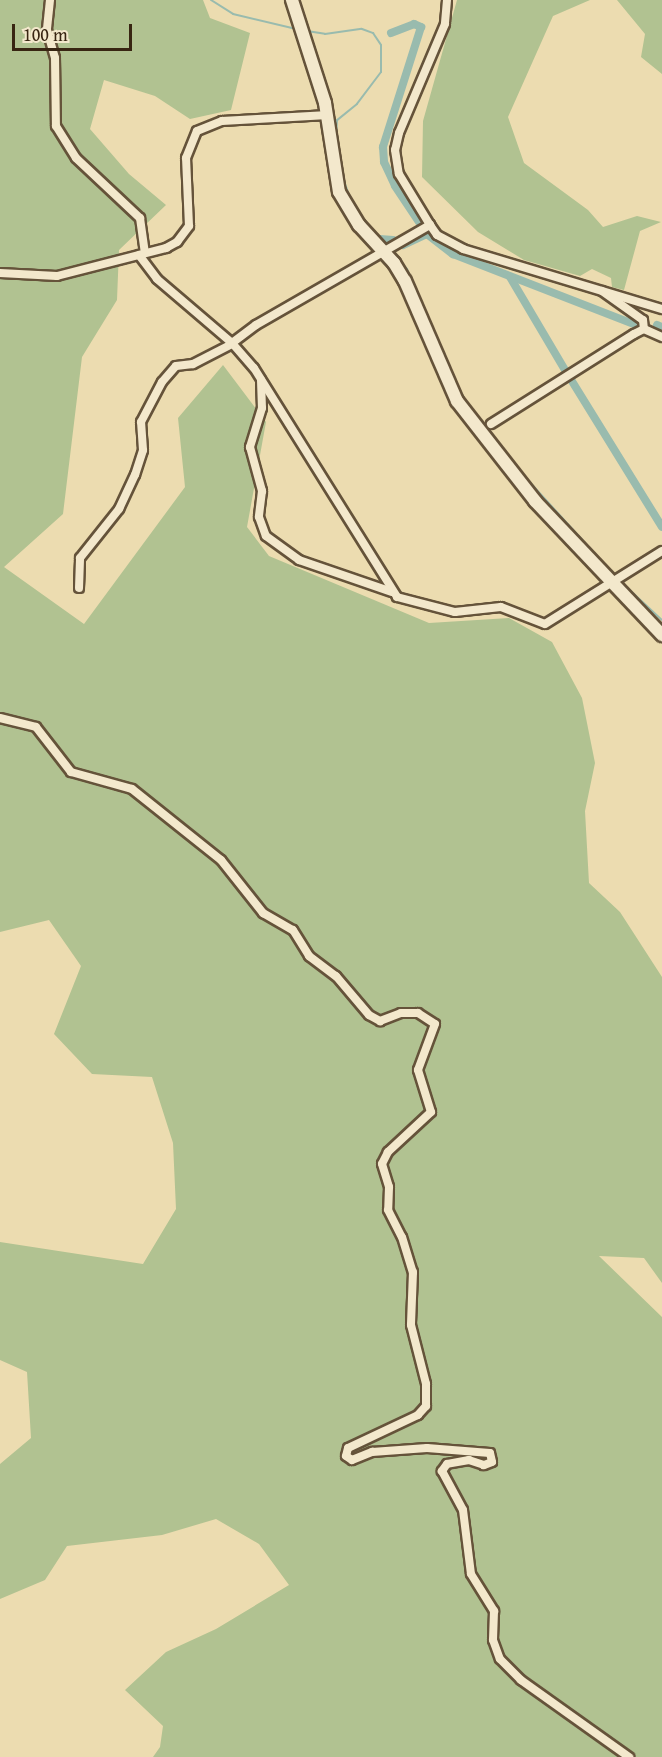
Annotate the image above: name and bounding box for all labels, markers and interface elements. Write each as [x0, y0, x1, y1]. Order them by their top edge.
scale bar [15, 12, 135, 50]
text: 100 m [23, 21, 68, 48]

